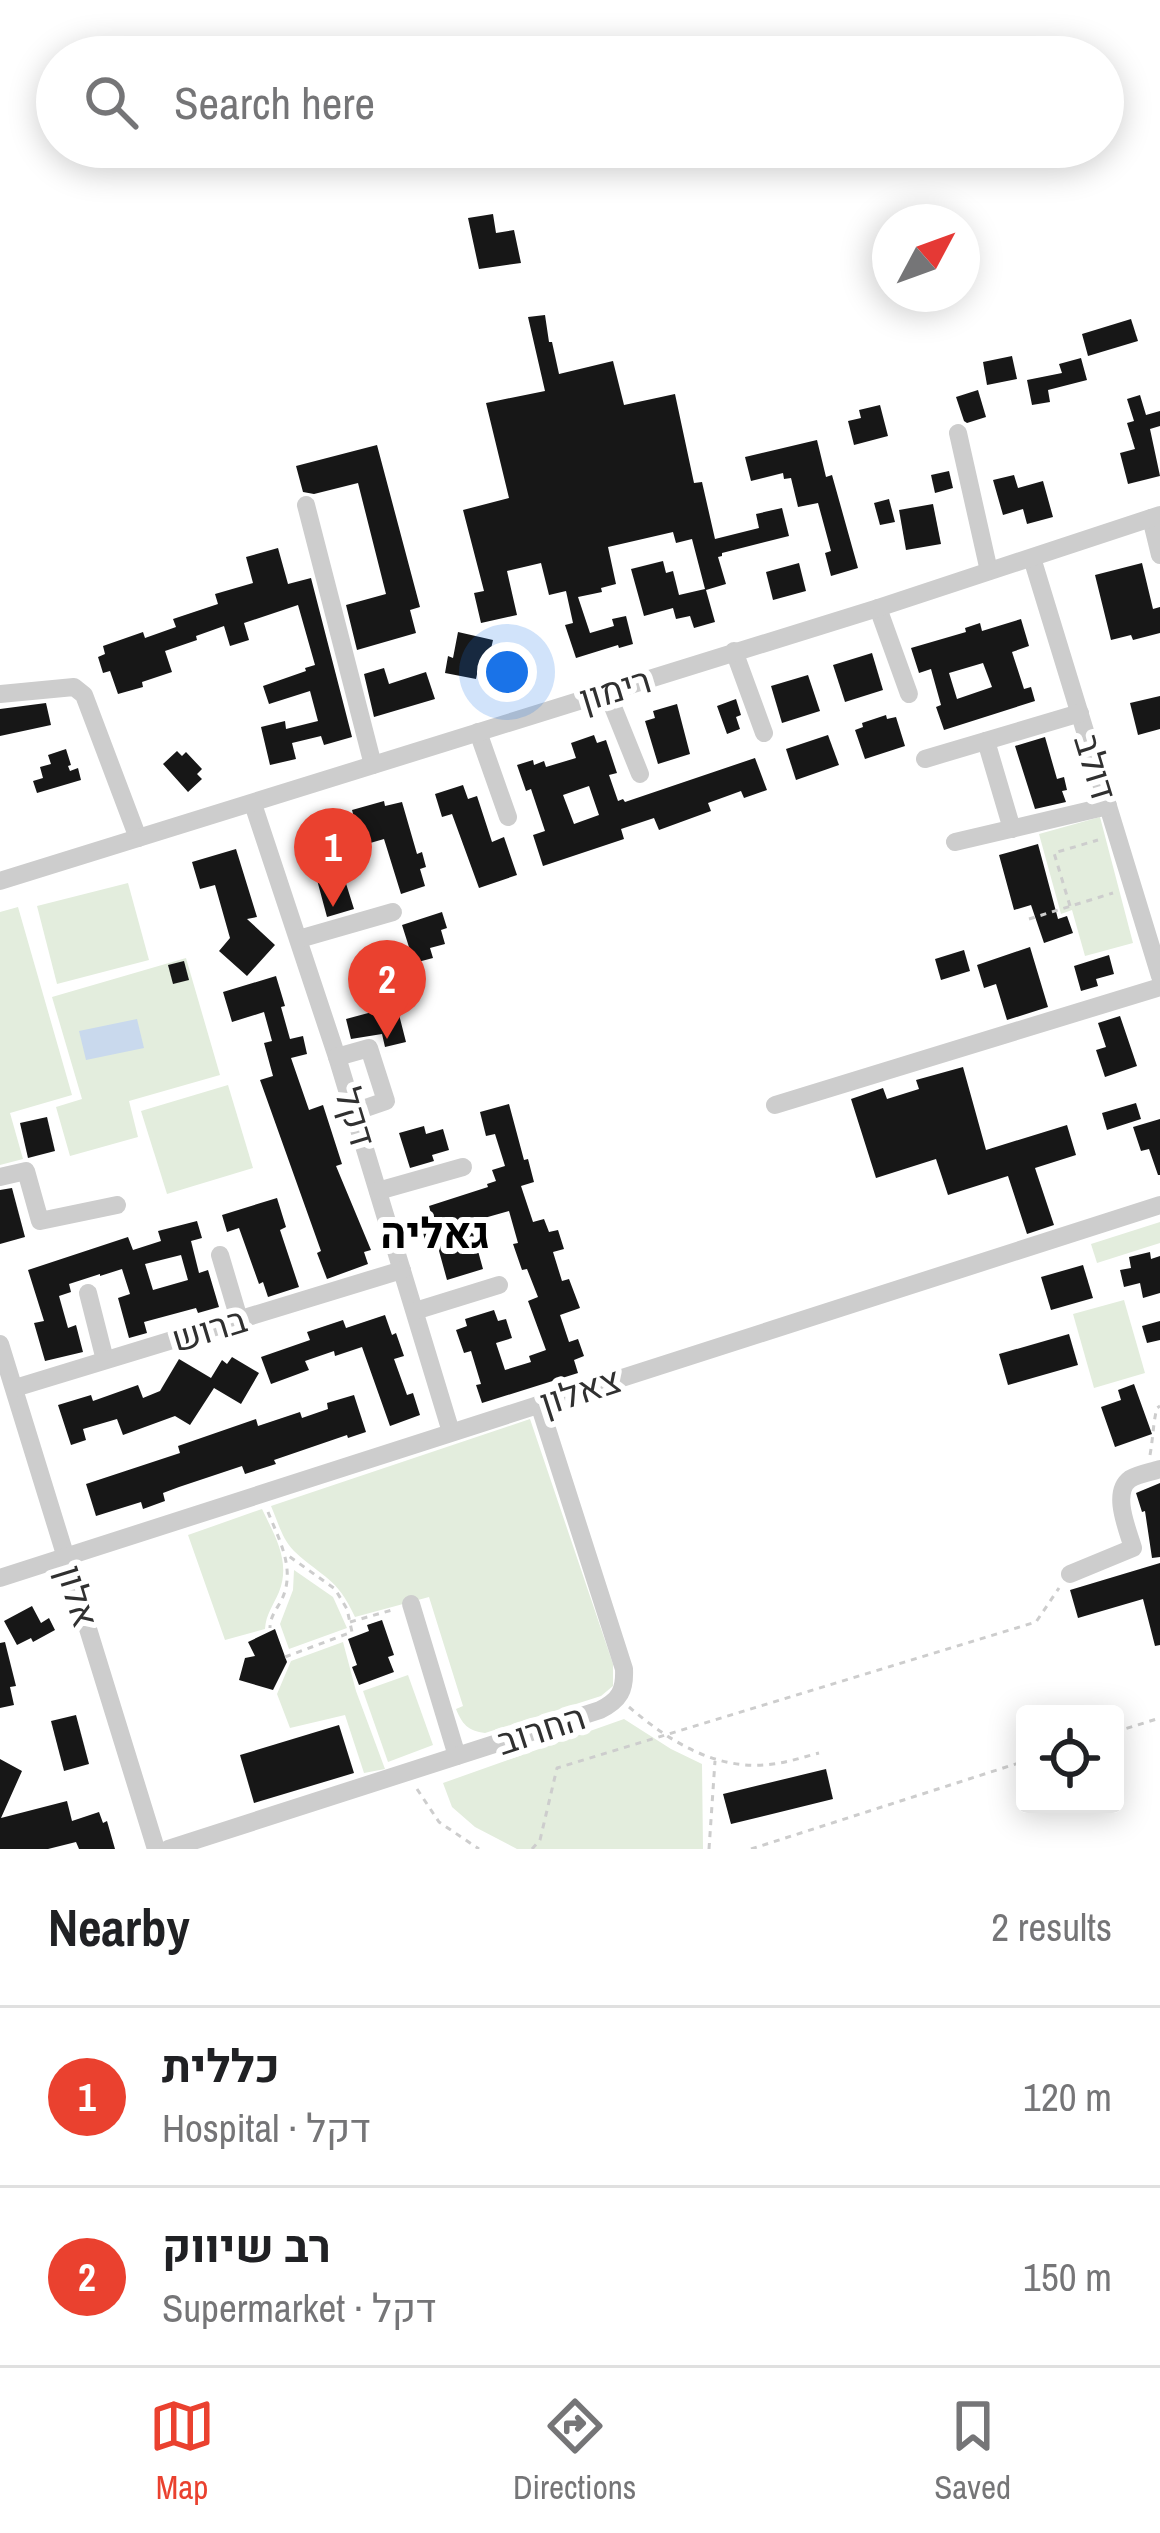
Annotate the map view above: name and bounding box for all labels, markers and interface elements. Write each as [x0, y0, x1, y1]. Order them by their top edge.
search box [36, 36, 1124, 168]
icon: search [78, 69, 144, 135]
text: Search here [174, 72, 375, 133]
north arrow [872, 204, 980, 312]
your location [477, 642, 537, 702]
street label: רימון [573, 655, 657, 723]
street label: דולב [1063, 728, 1129, 806]
pin: 1 [294, 808, 372, 907]
pin: 2 [348, 940, 426, 1039]
street label: דקל [324, 1081, 388, 1153]
district label: גאליה [380, 1205, 490, 1261]
street label: ברוש [166, 1295, 252, 1363]
street label: צאלון [533, 1355, 627, 1427]
street label: אלון [46, 1559, 110, 1633]
street label: החרוב [491, 1692, 591, 1766]
map controls [1016, 1705, 1124, 1813]
button: locate [1016, 1705, 1124, 1813]
text: Nearby [48, 1893, 190, 1962]
text: 2 results [991, 1901, 1112, 1953]
text: כללית [162, 2035, 280, 2096]
text: 1 [78, 2071, 96, 2123]
text: 120 m [1023, 2071, 1112, 2123]
text: Hospital · דקל [162, 2102, 371, 2154]
text: רב שיווק [162, 2215, 331, 2276]
text: 2 [78, 2251, 96, 2303]
text: 150 m [1023, 2251, 1112, 2303]
text: Supermarket · דקל [162, 2282, 436, 2334]
tab: Map [149, 2393, 215, 2509]
tab: Directions [513, 2393, 636, 2509]
tab: Saved [934, 2393, 1011, 2509]

